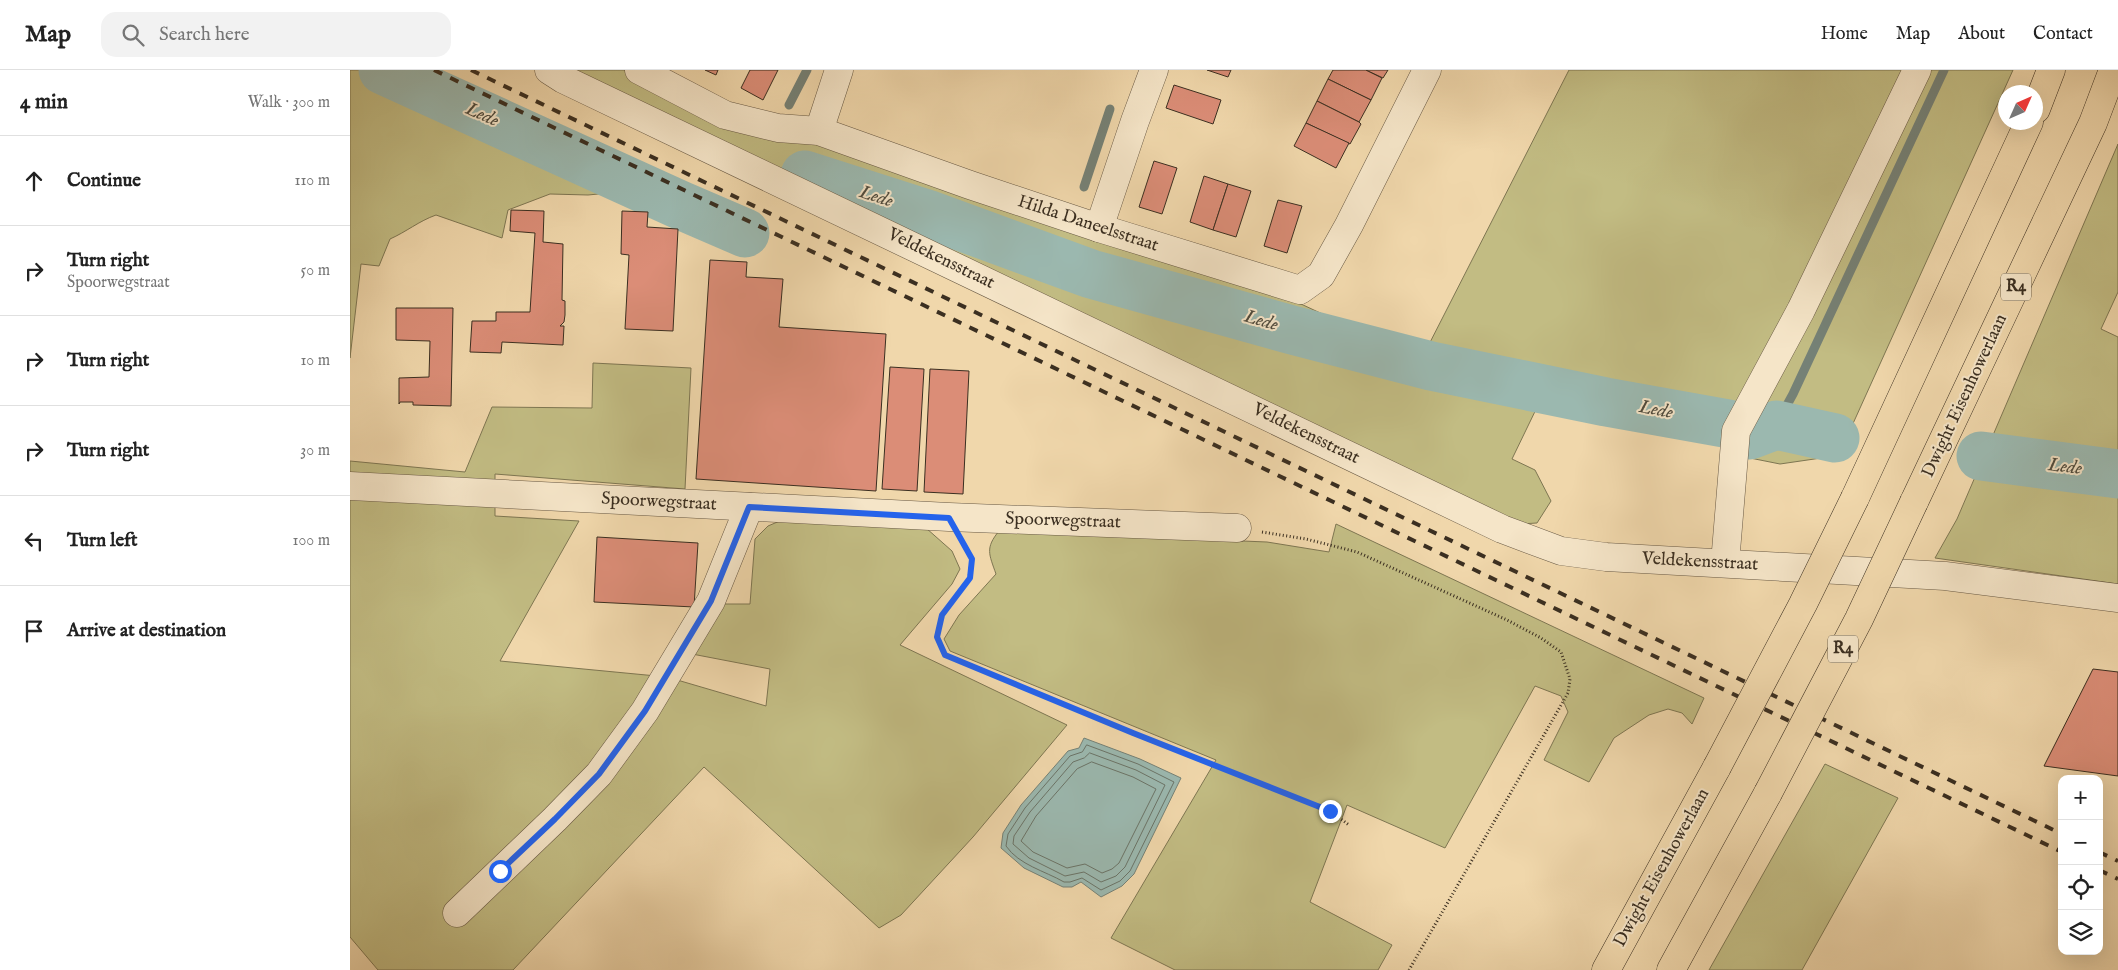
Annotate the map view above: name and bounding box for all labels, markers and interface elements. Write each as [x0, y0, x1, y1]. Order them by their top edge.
search box [101, 12, 451, 57]
text: Map [25, 19, 71, 50]
icon: search [119, 21, 147, 49]
text: Search here [159, 23, 250, 47]
text: Home [1821, 23, 1868, 46]
text: Map [1896, 23, 1930, 46]
text: About [1958, 23, 2005, 46]
text: Contact [2033, 23, 2093, 46]
north arrow [1998, 85, 2043, 130]
text: 4 min [20, 89, 68, 116]
text: Walk · 300 m [248, 93, 330, 113]
water label: Lede [461, 97, 503, 133]
icon: ahead [20, 167, 48, 195]
text: Continue [67, 169, 141, 193]
text: 110 m [294, 171, 330, 191]
water label: Lede [855, 180, 897, 214]
street label: Hilda Daneelsstraat [1015, 190, 1161, 258]
street label: Veldekensstraat [883, 223, 998, 295]
text: Turn right [67, 249, 149, 273]
icon: right [20, 257, 48, 285]
text: 50 m [301, 261, 330, 281]
text: Spoorwegstraat [67, 273, 170, 293]
road number: R4 [2001, 273, 2031, 300]
water label: Lede [1240, 304, 1281, 337]
street label: Dwight Eisenhowerlaan [1917, 310, 2013, 481]
icon: right [20, 347, 48, 375]
text: Turn right [67, 349, 149, 373]
text: 10 m [300, 351, 330, 371]
water label: Lede [1636, 395, 1676, 425]
street label: Veldekensstraat [1248, 398, 1363, 470]
icon: right [20, 437, 48, 465]
text: Turn right [67, 439, 149, 463]
text: 30 m [300, 441, 330, 461]
water label: Lede [2046, 453, 2084, 481]
street label: Spoorwegstraat [601, 487, 717, 517]
street label: Spoorwegstraat [1005, 507, 1121, 535]
icon: left [20, 527, 48, 555]
text: Turn left [67, 529, 138, 553]
text: 100 m [293, 531, 330, 551]
street label: Veldekensstraat [1640, 547, 1759, 577]
icon: arrive [20, 617, 48, 645]
text: Arrive at destination [67, 619, 226, 643]
road number: R4 [1828, 636, 1858, 662]
map controls [2058, 775, 2103, 955]
button: + [2058, 775, 2103, 820]
street label: Dwight Eisenhowerlaan [1609, 784, 1715, 951]
route end [1319, 800, 1342, 823]
button: − [2058, 820, 2103, 865]
route start [489, 860, 512, 883]
button: locate [2058, 865, 2103, 910]
button: layers [2058, 910, 2103, 955]

